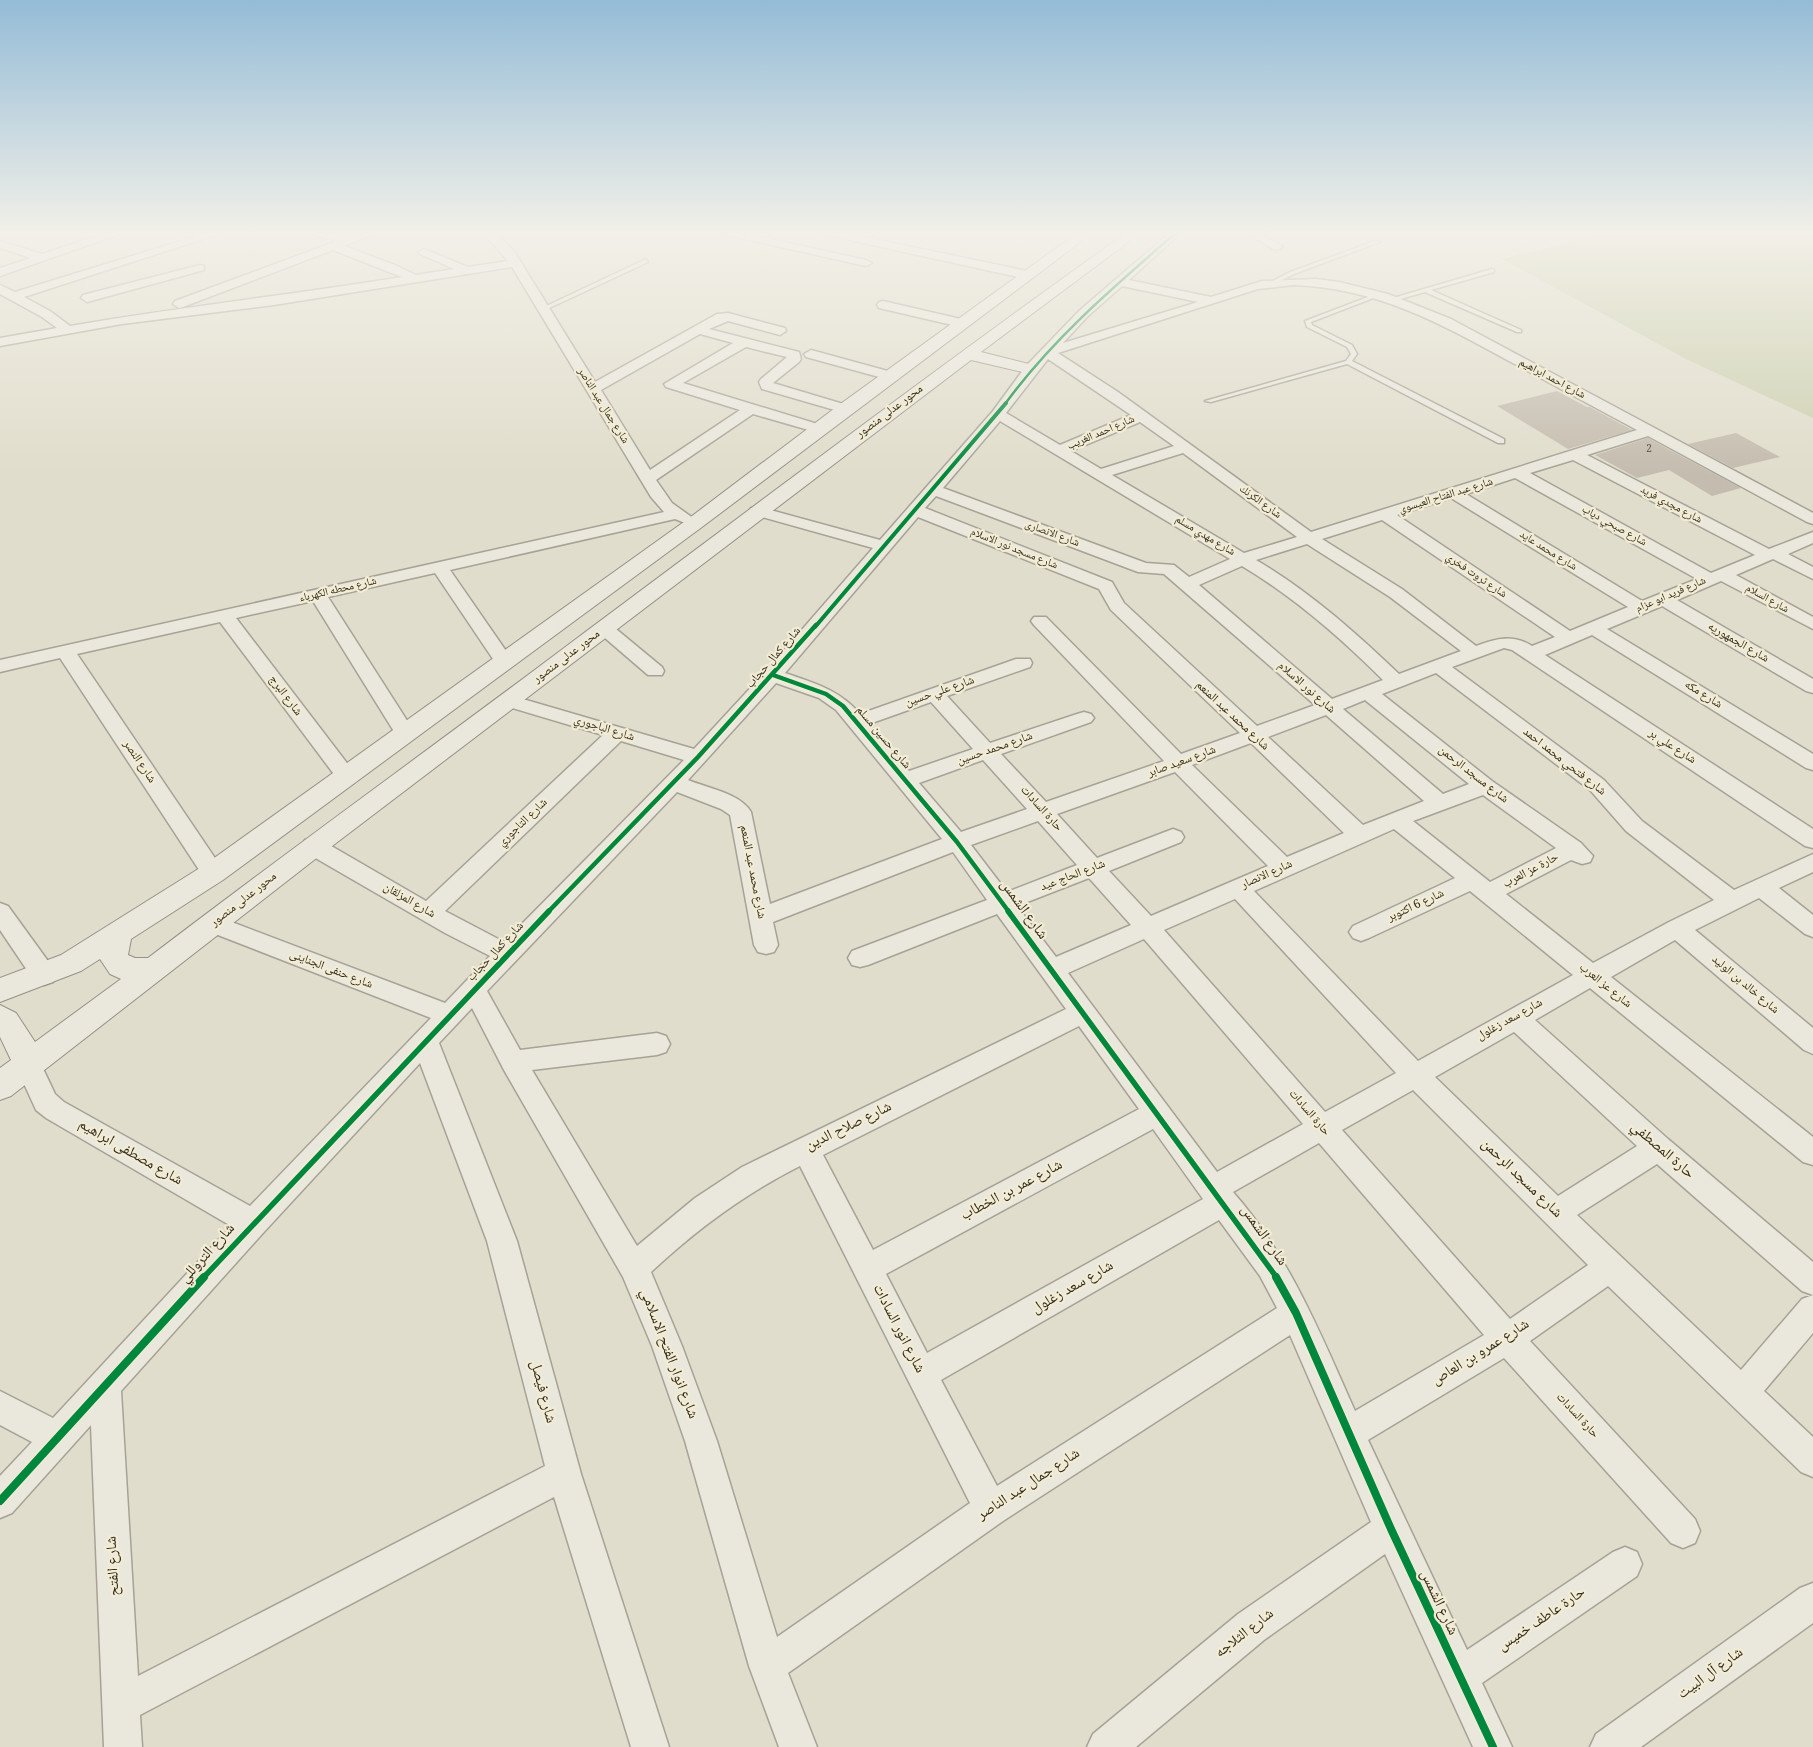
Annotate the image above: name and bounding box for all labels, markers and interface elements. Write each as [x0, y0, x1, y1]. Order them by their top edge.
street label: شارع احمد ابراهيم [1515, 353, 1589, 405]
street label: شارع جمال عبد الناصر [571, 363, 634, 448]
street label: محور عدلى منصور [851, 380, 928, 445]
street label: شارع احمد الغريب [1064, 410, 1138, 456]
house number: 2 [1646, 441, 1652, 458]
street label: شارع عبد الفتاح العيسوي [1396, 473, 1496, 519]
street label: شارع الكرنك [1235, 480, 1285, 524]
street label: شارع مجدي فريد [1636, 481, 1706, 529]
street label: شارع صبحي دياب [1578, 500, 1650, 552]
street label: شارع مهدي مسلم [1171, 510, 1239, 562]
street label: شارع الانصارى [1022, 515, 1082, 553]
street label: شارع مسجد نور الاسلام [967, 523, 1061, 575]
street label: شارع محمد عايد [1515, 526, 1581, 576]
street label: شارع ثروت فخري [1441, 548, 1511, 604]
street label: شارع محطه الكهرباء [297, 572, 379, 608]
street label: شارع فريد ابو عزام [1633, 572, 1709, 618]
street label: شارع السلام [1742, 579, 1792, 619]
street label: شارع الجمهوريه [1703, 617, 1773, 669]
street label: شارع كمال حجاب [741, 622, 807, 694]
street label: محور عدلى منصور [528, 625, 605, 690]
street label: شارع نور الاسلام [1272, 657, 1340, 720]
street label: شارع علي حسين [902, 670, 978, 714]
street label: شارع البرج [263, 671, 308, 721]
street label: شارع مكه [1680, 675, 1726, 715]
street label: شارع محمد عبد المنعم [1190, 676, 1274, 756]
street label: شارع حسين مسلم [850, 701, 916, 775]
street label: شارع الباجوري [571, 710, 637, 748]
street label: شارع فتحي محمد احمد [1518, 722, 1611, 802]
street label: شارع علي بر [1643, 723, 1700, 770]
street label: شارع محمد حسين [954, 726, 1036, 772]
street label: شارع النصر [116, 735, 161, 788]
street label: شارع سعيد صابر [1144, 740, 1219, 784]
street label: شارع مسجد الرحمن [1433, 741, 1513, 810]
street label: حارة السادات [1014, 781, 1068, 837]
street label: شارع التاجوري [493, 793, 553, 853]
street label: شارع محمد عبد المنعم [733, 823, 771, 921]
street label: حارة عز العرب [1499, 847, 1563, 895]
street label: شارع الحاج عيد [1037, 854, 1109, 898]
street label: شارع الانصار [1237, 854, 1296, 896]
street label: محور عدلى منصور [205, 867, 282, 934]
street label: شارع الشمس [992, 874, 1054, 946]
street label: شارع المزلقان [379, 877, 439, 925]
street label: شارع 6 اكتوبر [1383, 884, 1448, 929]
street label: شارع كمال حجاب [462, 917, 530, 987]
street label: شارع حنفى الجناينى [286, 944, 376, 996]
street label: شارع خالد بن الوليد [1706, 950, 1784, 1020]
street label: شارع عز العرب [1574, 958, 1636, 1014]
street label: شارع سعد زغلول [1473, 993, 1547, 1047]
street label: حارة السادات [1283, 1085, 1336, 1141]
street label: شارع صلاح الدين [801, 1095, 897, 1159]
street label: شارع مصطفى ابراهيم [73, 1112, 187, 1194]
street label: حارة المصطفي [1624, 1115, 1701, 1187]
street label: شارع مسجد الرحمن [1474, 1133, 1568, 1225]
street label: شارع عمر بن الخطاب [956, 1153, 1068, 1229]
street label: شارع الشمس [1232, 1200, 1294, 1272]
street label: شارع التروللي [174, 1218, 243, 1290]
street label: شارع سعد زغلول [1027, 1254, 1119, 1322]
street label: شارع انور السادات [864, 1280, 932, 1378]
street label: شارع انوار الفتح الاسلامي [631, 1285, 705, 1423]
street label: شارع عمرو بن العاص [1427, 1312, 1535, 1394]
street label: شارع فيصل [521, 1358, 563, 1426]
street label: حارة السادات [1550, 1388, 1604, 1444]
street label: شارع جمال عبد الناصر [971, 1442, 1086, 1529]
street label: شارع الفتح [99, 1535, 129, 1597]
street label: شارع الشمس [1411, 1566, 1465, 1640]
street label: حارة عاطف خميس [1493, 1581, 1592, 1659]
street label: شارع الثلاجه [1210, 1602, 1280, 1666]
street label: شارع آل البيت [1672, 1641, 1750, 1707]

